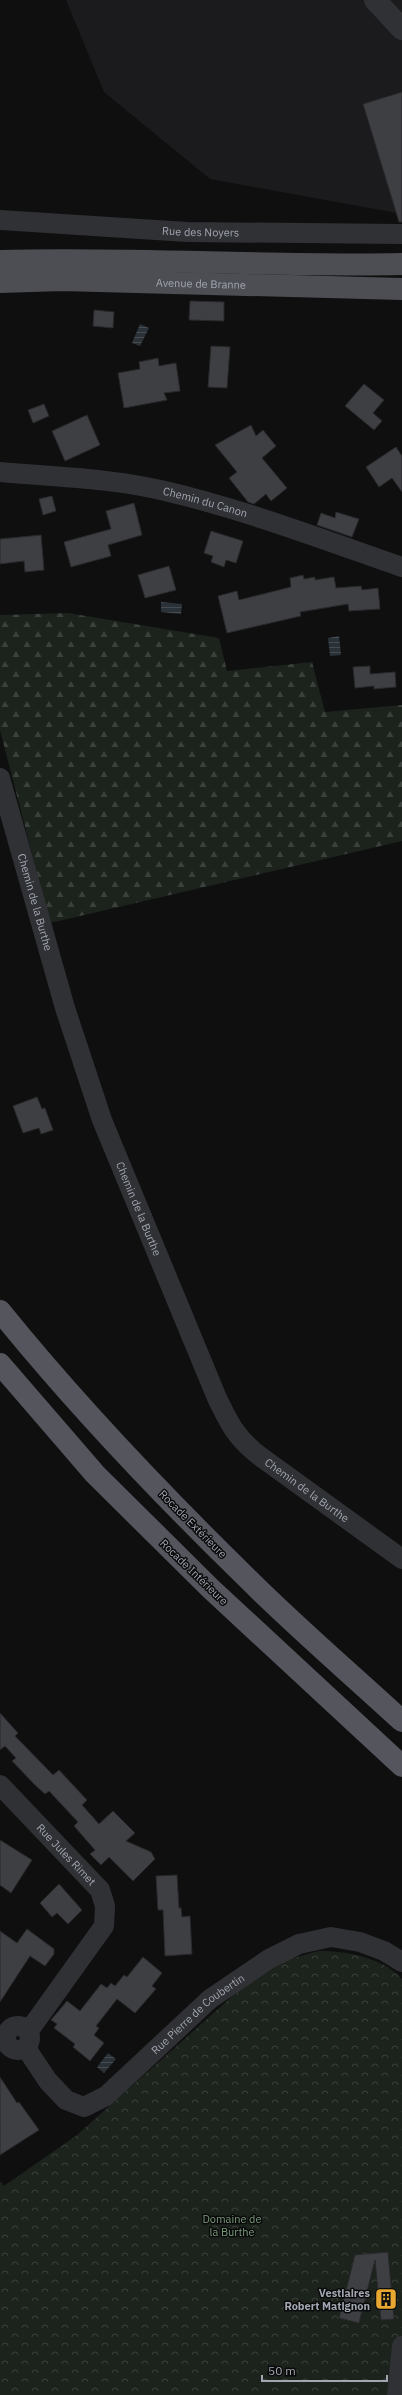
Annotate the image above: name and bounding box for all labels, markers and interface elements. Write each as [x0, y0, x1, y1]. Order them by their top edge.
street label: Rue des Noyers [162, 223, 239, 239]
street label: Avenue de Branne [156, 275, 246, 292]
street label: Chemin du Canon [162, 484, 249, 520]
street label: Chemin de la Burthe [15, 852, 55, 952]
street label: Chemin de la Burthe [113, 1160, 164, 1258]
street label: Chemin de la Burthe [262, 1455, 352, 1525]
street label: Rocade Extérieure [156, 1487, 230, 1561]
street label: Rocade Intérieure [157, 1536, 231, 1608]
street label: Rue Jules Rimet [33, 1821, 99, 1888]
street label: Rue Pierre de Coubertin [148, 1971, 247, 2057]
park label: Domaine de la Burthe [202, 2212, 262, 2239]
place label: Vestiaires Robert Matignon [284, 2286, 370, 2313]
building icon: Vestiaires Robert Matignon [373, 2286, 399, 2312]
scale bar [262, 2357, 387, 2383]
text: 50 m [268, 2363, 296, 2378]

